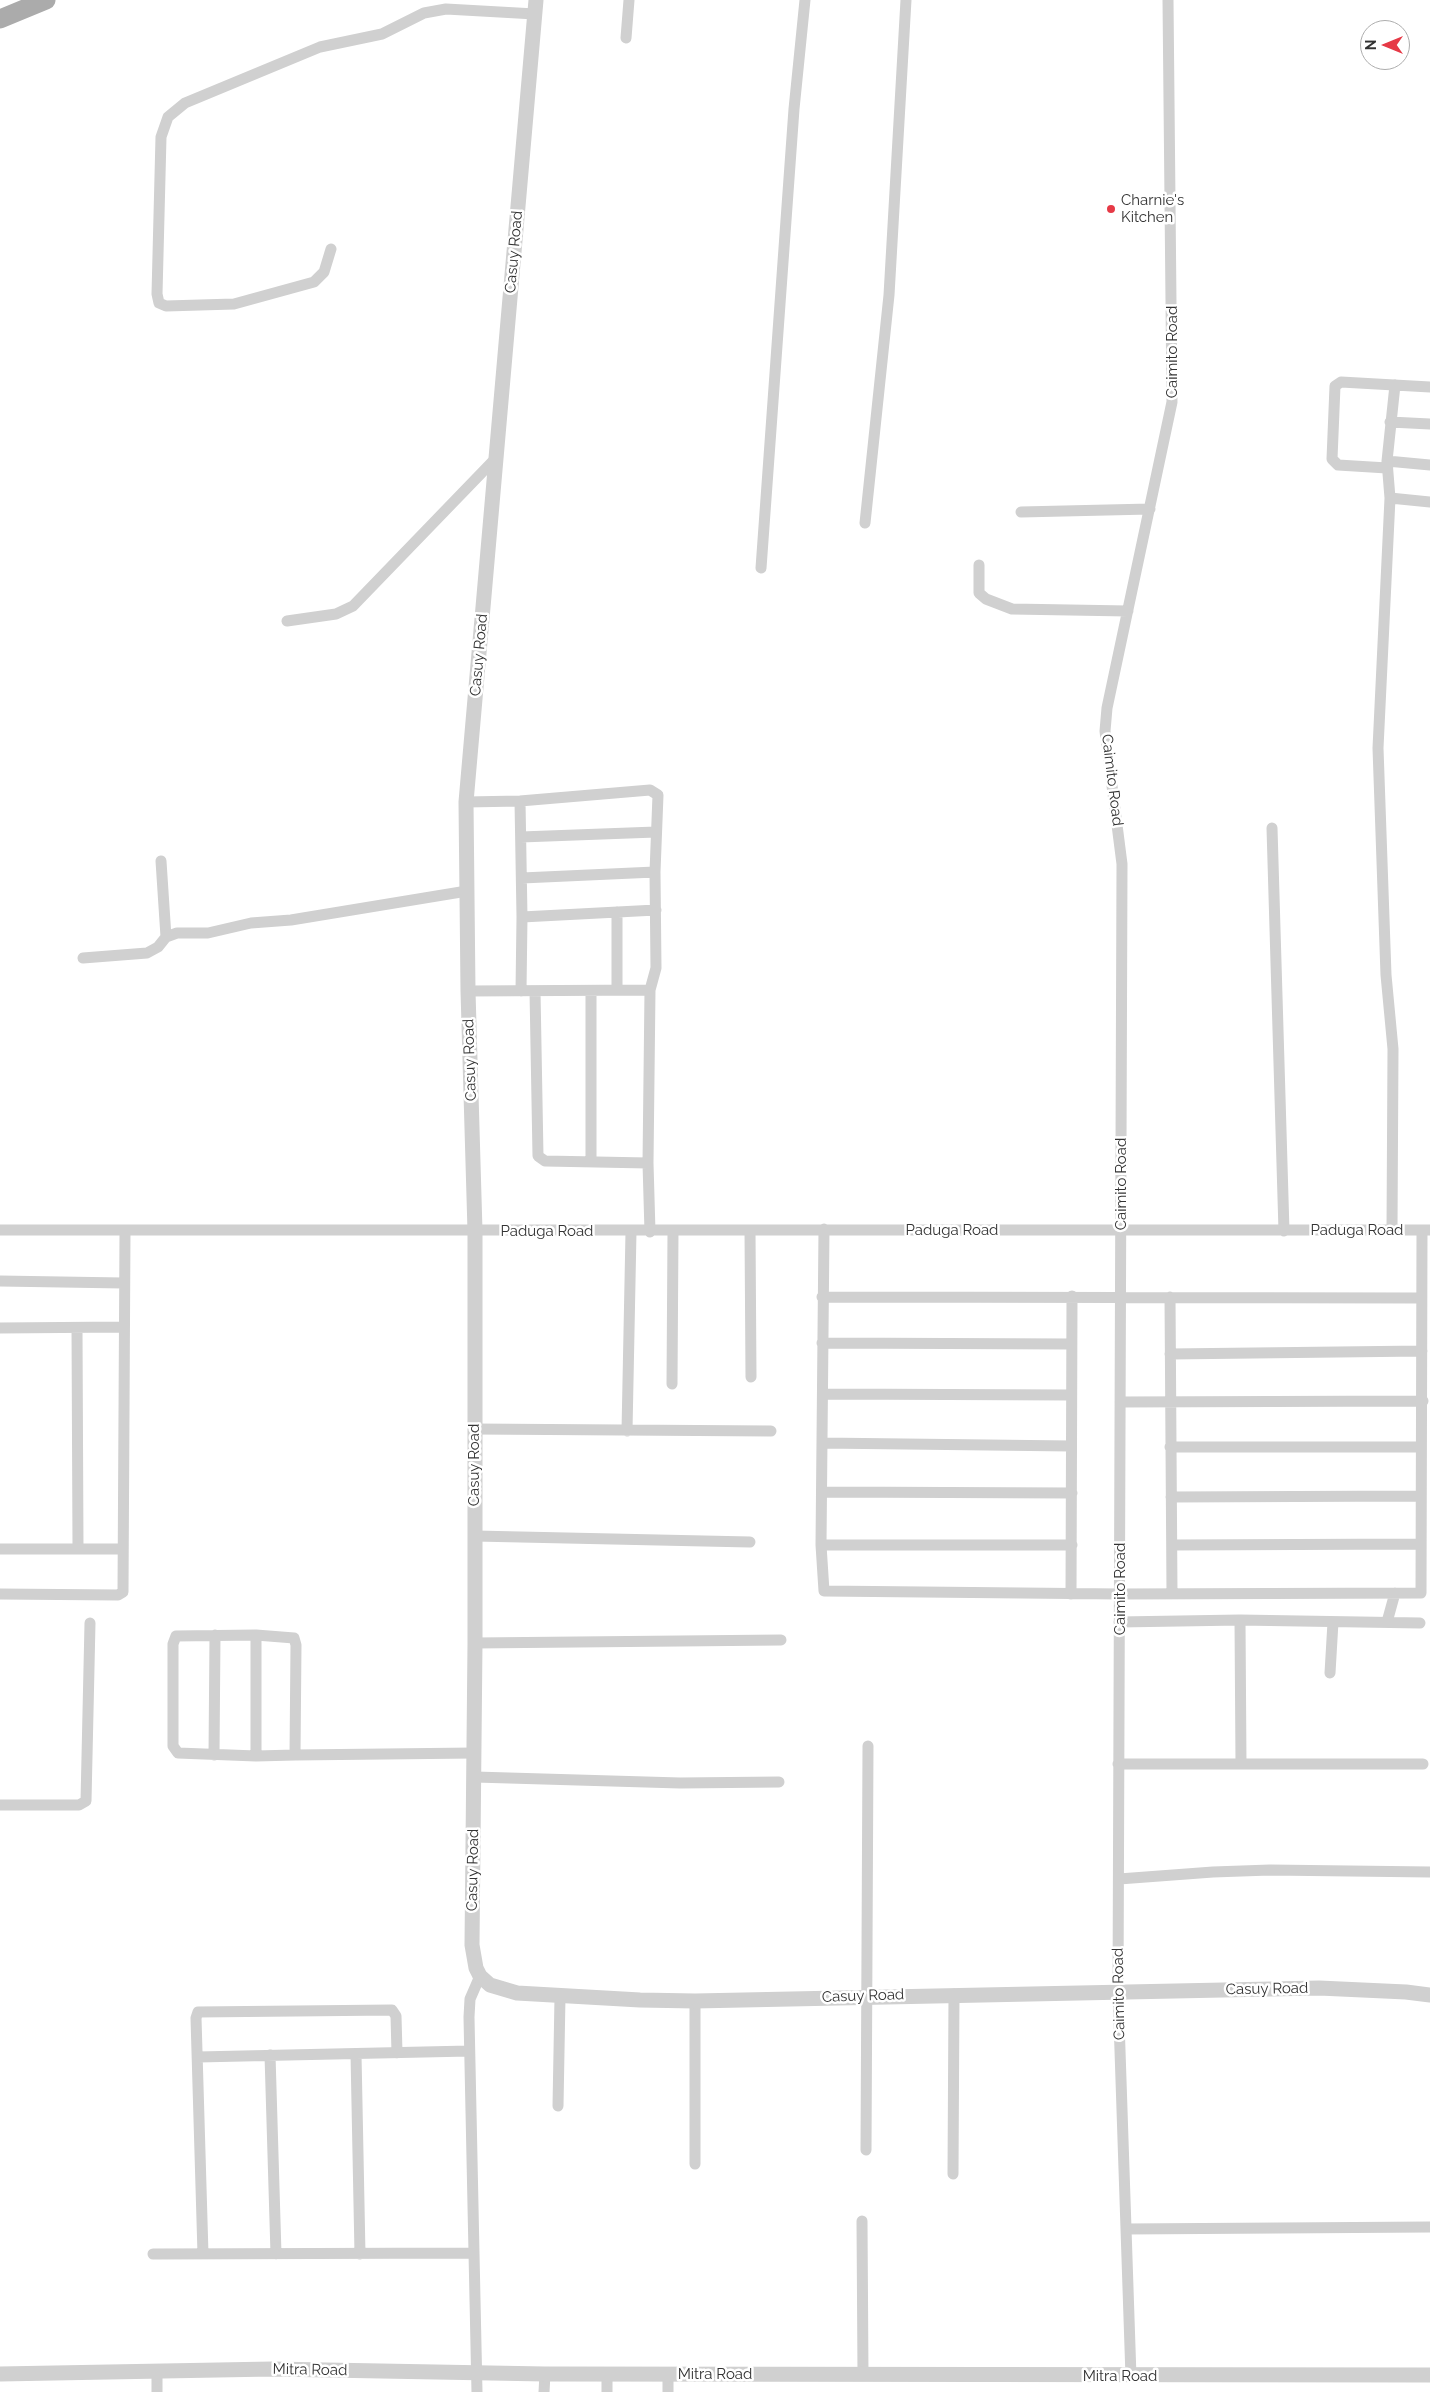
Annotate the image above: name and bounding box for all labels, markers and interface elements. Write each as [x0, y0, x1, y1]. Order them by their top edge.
north arrow [1360, 20, 1410, 70]
text: N [1363, 40, 1379, 50]
place label: Charnie's Kitchen [1121, 191, 1184, 226]
marker: Charnie's Kitchen [1105, 203, 1117, 215]
street label: Casuy Road [501, 210, 527, 294]
street label: Caimito Road [1163, 306, 1181, 398]
street label: Casuy Road [466, 613, 492, 697]
street label: Caimito Road [1097, 733, 1127, 827]
street label: Casuy Road [460, 1018, 480, 1102]
street label: Caimito Road [1112, 1138, 1130, 1230]
street label: Paduga Road [906, 1221, 998, 1239]
street label: Paduga Road [1311, 1221, 1403, 1239]
street label: Paduga Road [501, 1222, 593, 1240]
street label: Casuy Road [465, 1424, 483, 1506]
street label: Caimito Road [1111, 1543, 1129, 1635]
street label: Casuy Road [463, 1829, 483, 1911]
street label: Caimito Road [1109, 1948, 1129, 2040]
street label: Casuy Road [1226, 1979, 1308, 1999]
street label: Casuy Road [821, 1986, 905, 2006]
street label: Mitra Road [273, 2360, 347, 2380]
street label: Mitra Road [678, 2365, 752, 2383]
street label: Mitra Road [1083, 2367, 1157, 2385]

